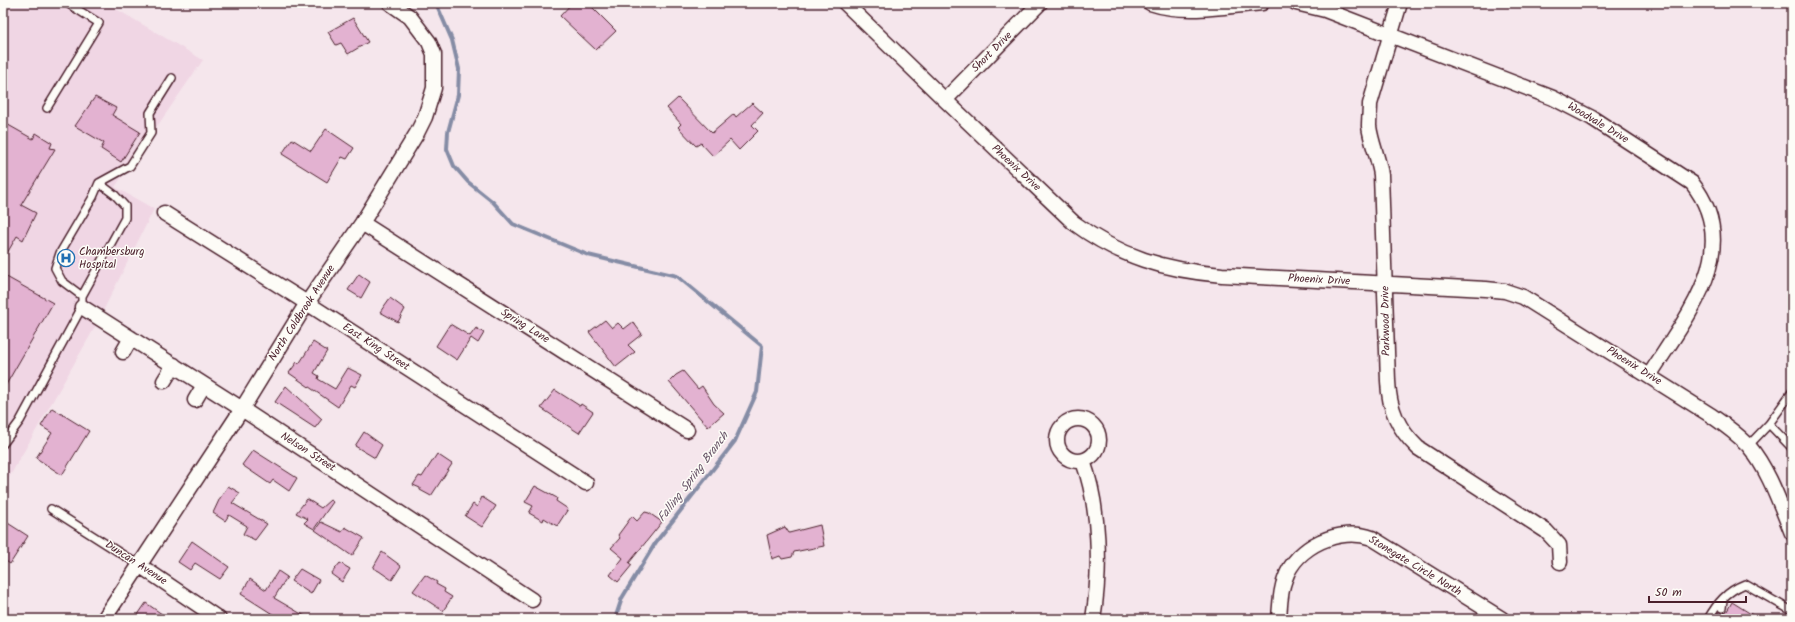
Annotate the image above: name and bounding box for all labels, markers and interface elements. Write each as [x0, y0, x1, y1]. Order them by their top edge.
street label: Short Drive [967, 27, 1017, 77]
street label: Woodvale Drive [1564, 98, 1632, 148]
street label: Phoenix Drive [987, 140, 1045, 196]
place label: Chambersburg Hospital [79, 243, 144, 274]
hospital icon: Chambersburg Hospital [56, 248, 76, 268]
street label: North Coldbrook Avenue [264, 261, 340, 365]
street label: Phoenix Drive [1287, 269, 1351, 291]
street label: Parkwood Drive [1376, 286, 1396, 356]
street label: Spring Lane [497, 304, 553, 348]
street label: East King Street [339, 318, 414, 376]
street label: Phoenix Drive [1603, 342, 1665, 390]
street label: Nelson Street [277, 427, 340, 477]
water label: Falling Spring Branch [653, 427, 734, 526]
street label: Stonegate Circle North [1365, 531, 1465, 601]
street label: Duncan Avenue [101, 536, 171, 590]
scale bar [1649, 578, 1746, 604]
text: 50 m [1655, 583, 1682, 602]

